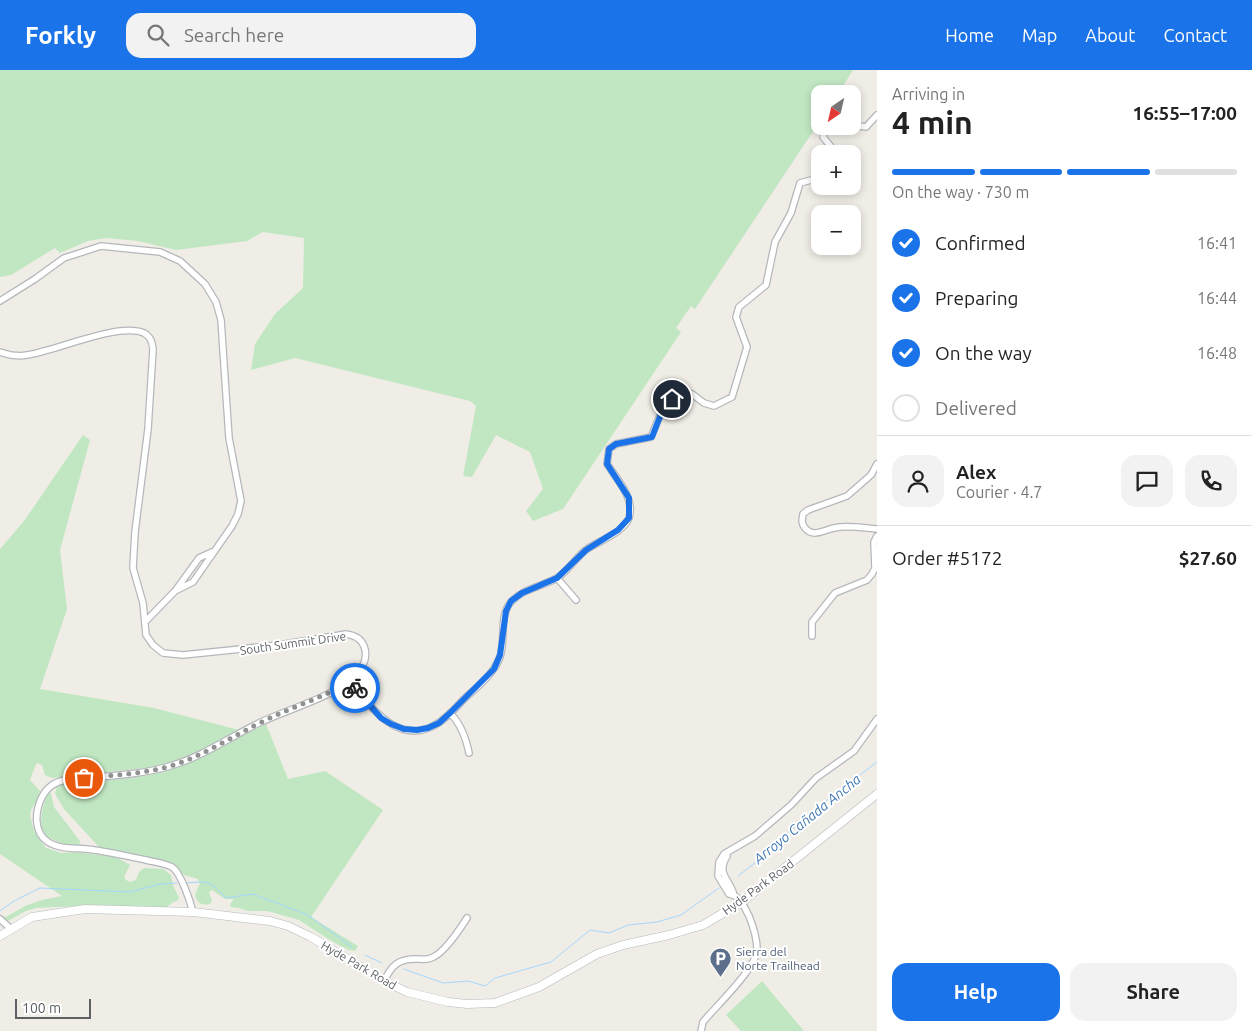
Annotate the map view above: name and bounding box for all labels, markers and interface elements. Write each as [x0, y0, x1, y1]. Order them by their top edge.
search box [126, 13, 476, 58]
icon: search [144, 21, 172, 49]
text: Forkly [25, 22, 96, 49]
text: Search here [184, 24, 284, 46]
text: Home [945, 25, 994, 45]
text: Map [1022, 25, 1057, 45]
text: About [1085, 25, 1135, 45]
text: Contact [1163, 25, 1227, 45]
north arrow [811, 85, 861, 135]
map controls [811, 85, 861, 255]
text: Arriving in [892, 85, 965, 103]
text: 16:55–17:00 [1132, 102, 1237, 124]
text: 4 min [892, 104, 973, 140]
button: + [811, 145, 861, 195]
text: On the way · 730 m [892, 183, 1029, 201]
button: − [811, 205, 861, 255]
icon: check [892, 229, 920, 257]
text: Confirmed [935, 232, 1026, 254]
text: 16:41 [1197, 234, 1237, 252]
icon: check [892, 284, 920, 312]
text: Preparing [935, 287, 1019, 309]
text: 16:44 [1197, 289, 1237, 307]
icon: check [892, 339, 920, 367]
text: On the way [935, 342, 1032, 364]
text: 16:48 [1197, 344, 1237, 362]
pin [651, 378, 693, 420]
icon: home [658, 385, 686, 413]
text: Delivered [935, 397, 1017, 419]
button: person [892, 455, 944, 507]
button: chat [1121, 455, 1173, 507]
button: phone [1185, 455, 1237, 507]
text: Alex [956, 461, 996, 483]
text: Courier · 4.7 [956, 483, 1042, 501]
text: Order #5172 [892, 547, 1002, 569]
text: $27.60 [1179, 547, 1237, 569]
street label: South Summit Drive [239, 629, 347, 657]
courier [330, 663, 380, 713]
icon: bike [341, 674, 369, 702]
pin [63, 757, 105, 799]
icon: bag [70, 764, 98, 792]
water label: Arroyo Cañada Ancha [749, 771, 864, 868]
street label: Hyde Park Road [720, 857, 796, 917]
street label: Hyde Park Road [319, 938, 399, 992]
place label: Sierra del Norte Trailhead [736, 945, 820, 972]
parking icon: Sierra del Norte Trailhead [708, 946, 732, 977]
button: Help [892, 963, 1060, 1021]
button: Share [1070, 963, 1237, 1021]
scale bar [15, 996, 91, 1019]
text: 100 m [22, 1000, 61, 1016]

